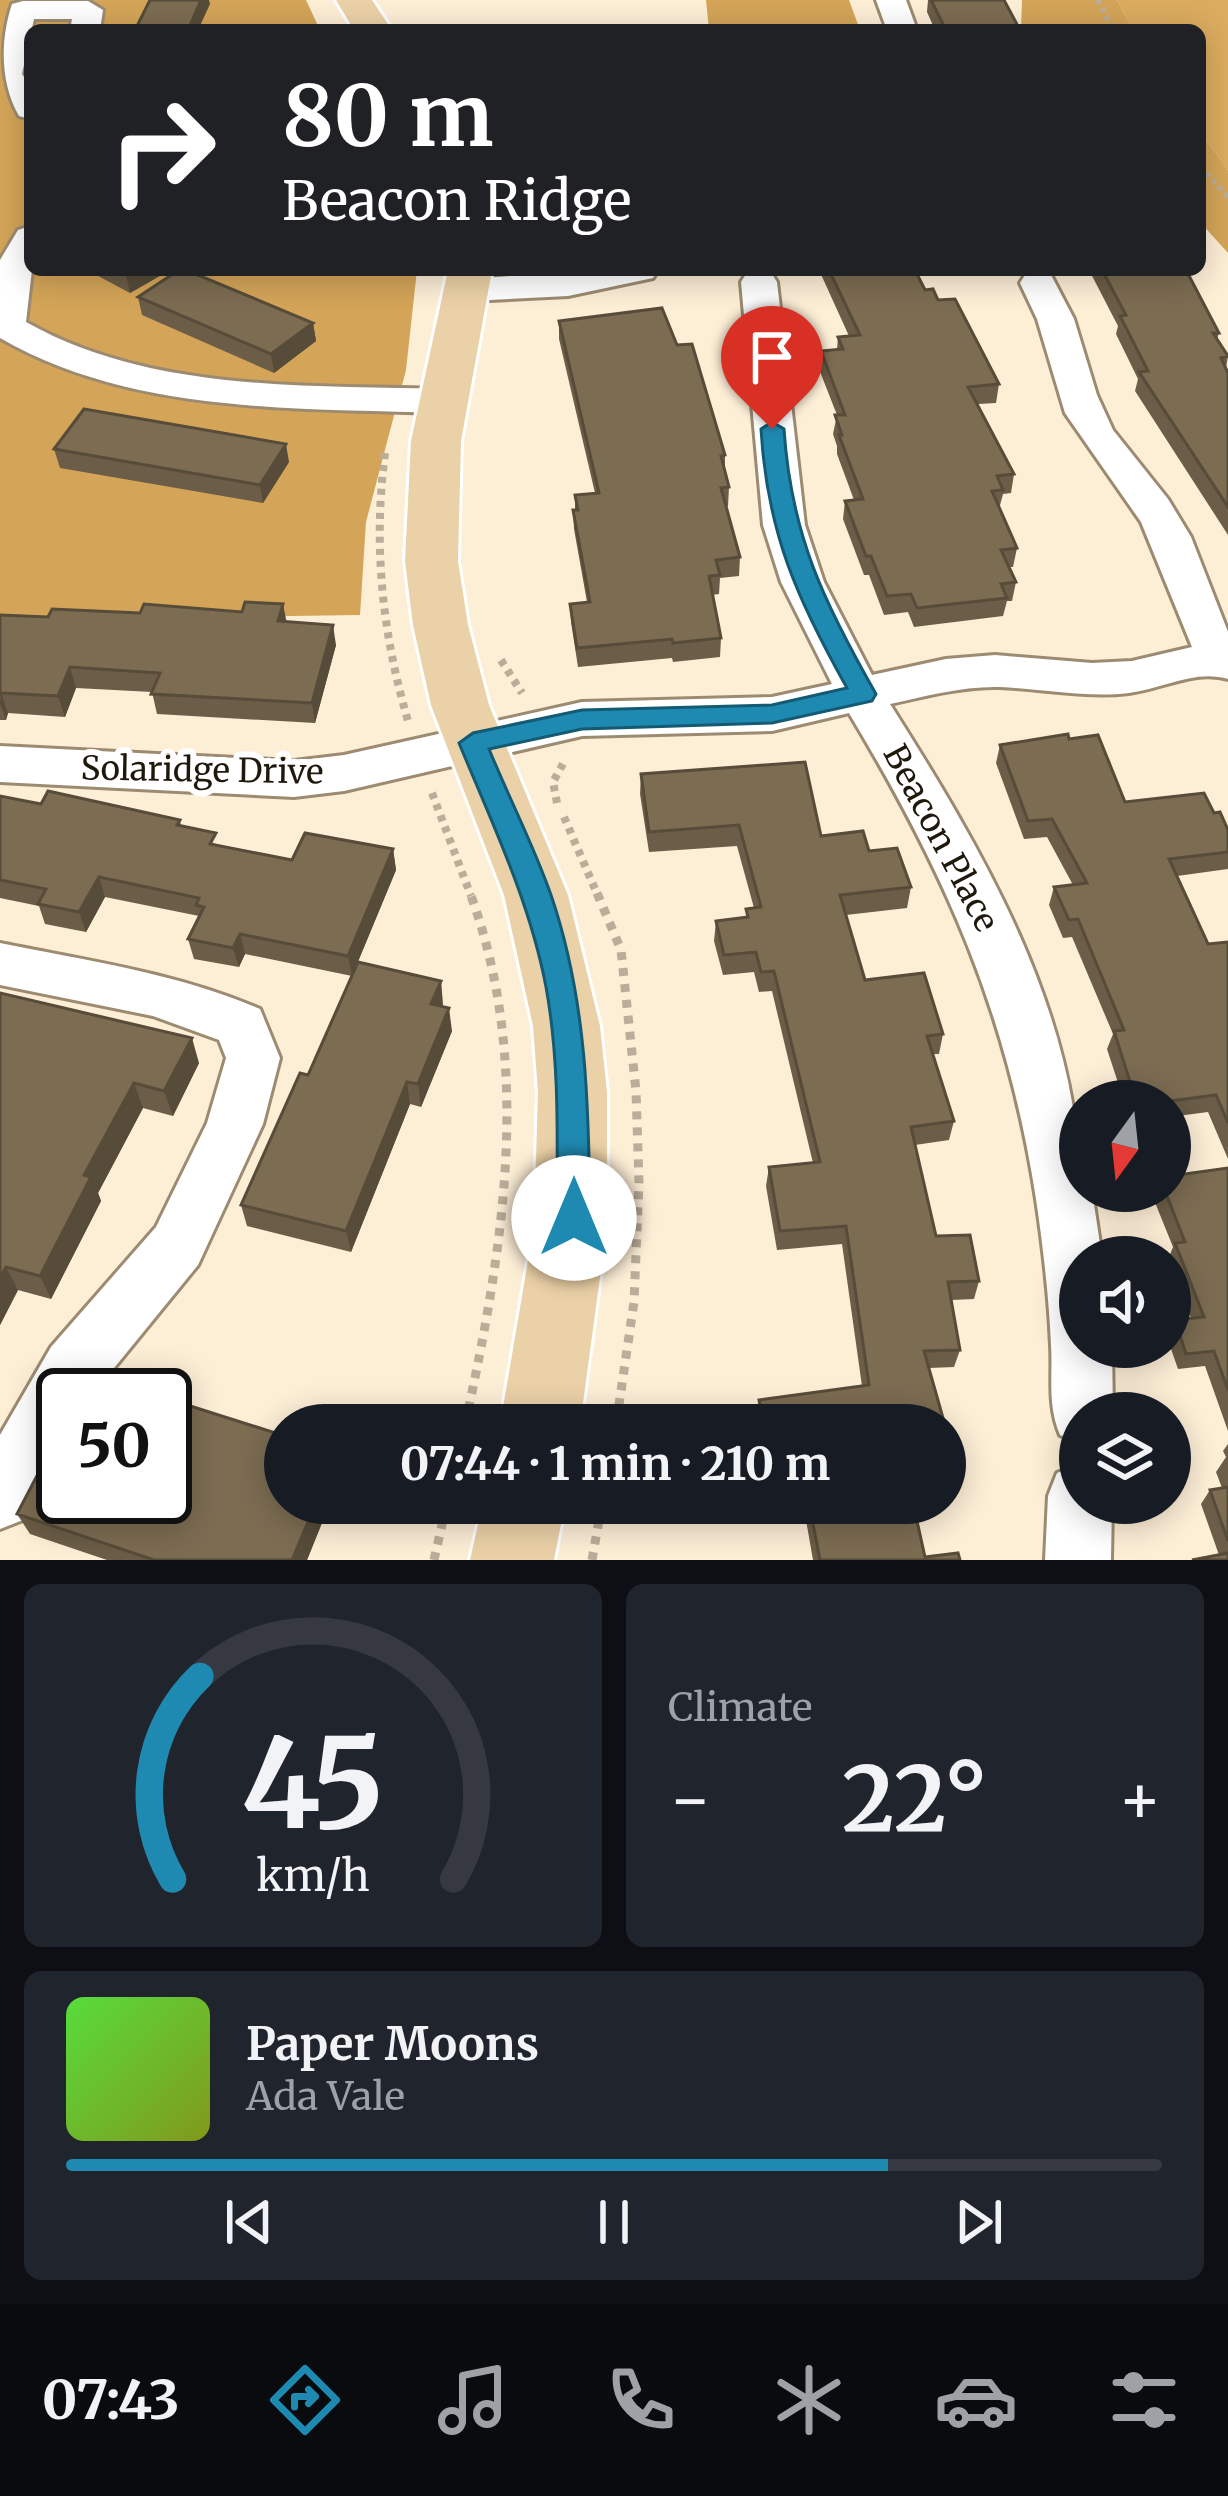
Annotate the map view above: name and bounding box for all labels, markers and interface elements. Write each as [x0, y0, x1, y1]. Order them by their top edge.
text: 80 m [282, 63, 494, 169]
icon: right [84, 72, 240, 228]
text: Beacon Ridge [282, 167, 632, 235]
pin [721, 306, 823, 429]
icon: arrive [739, 324, 805, 390]
street label: Beacon Place [875, 738, 1007, 938]
street label: Solaridge Drive [80, 747, 324, 793]
north arrow [1059, 1080, 1191, 1212]
map controls [1059, 1080, 1191, 1524]
position arrow [511, 1155, 637, 1281]
button: sound [1059, 1236, 1191, 1368]
speed limit sign: 50 [36, 1368, 192, 1524]
button: layers [1059, 1392, 1191, 1524]
text: 07:44 · 1 min · 210 m [400, 1436, 830, 1492]
text: Climate [668, 1683, 812, 1732]
text: 45 [241, 1705, 385, 1862]
text: 22° [842, 1742, 988, 1856]
text: − [668, 1758, 712, 1841]
text: + [1118, 1758, 1162, 1841]
text: km/h [256, 1848, 370, 1902]
text: Paper Moons [246, 2016, 539, 2072]
text: Ada Vale [246, 2072, 405, 2121]
icon: previous [216, 2189, 282, 2255]
icon: pause [581, 2189, 647, 2255]
icon: next [946, 2189, 1012, 2255]
icon: directions [263, 2358, 347, 2442]
icon: music [431, 2358, 515, 2442]
icon: phone [599, 2358, 683, 2442]
icon: climate [767, 2358, 851, 2442]
icon: car [934, 2358, 1018, 2442]
icon: filters [1102, 2358, 1186, 2442]
text: 07:43 [42, 2366, 180, 2434]

